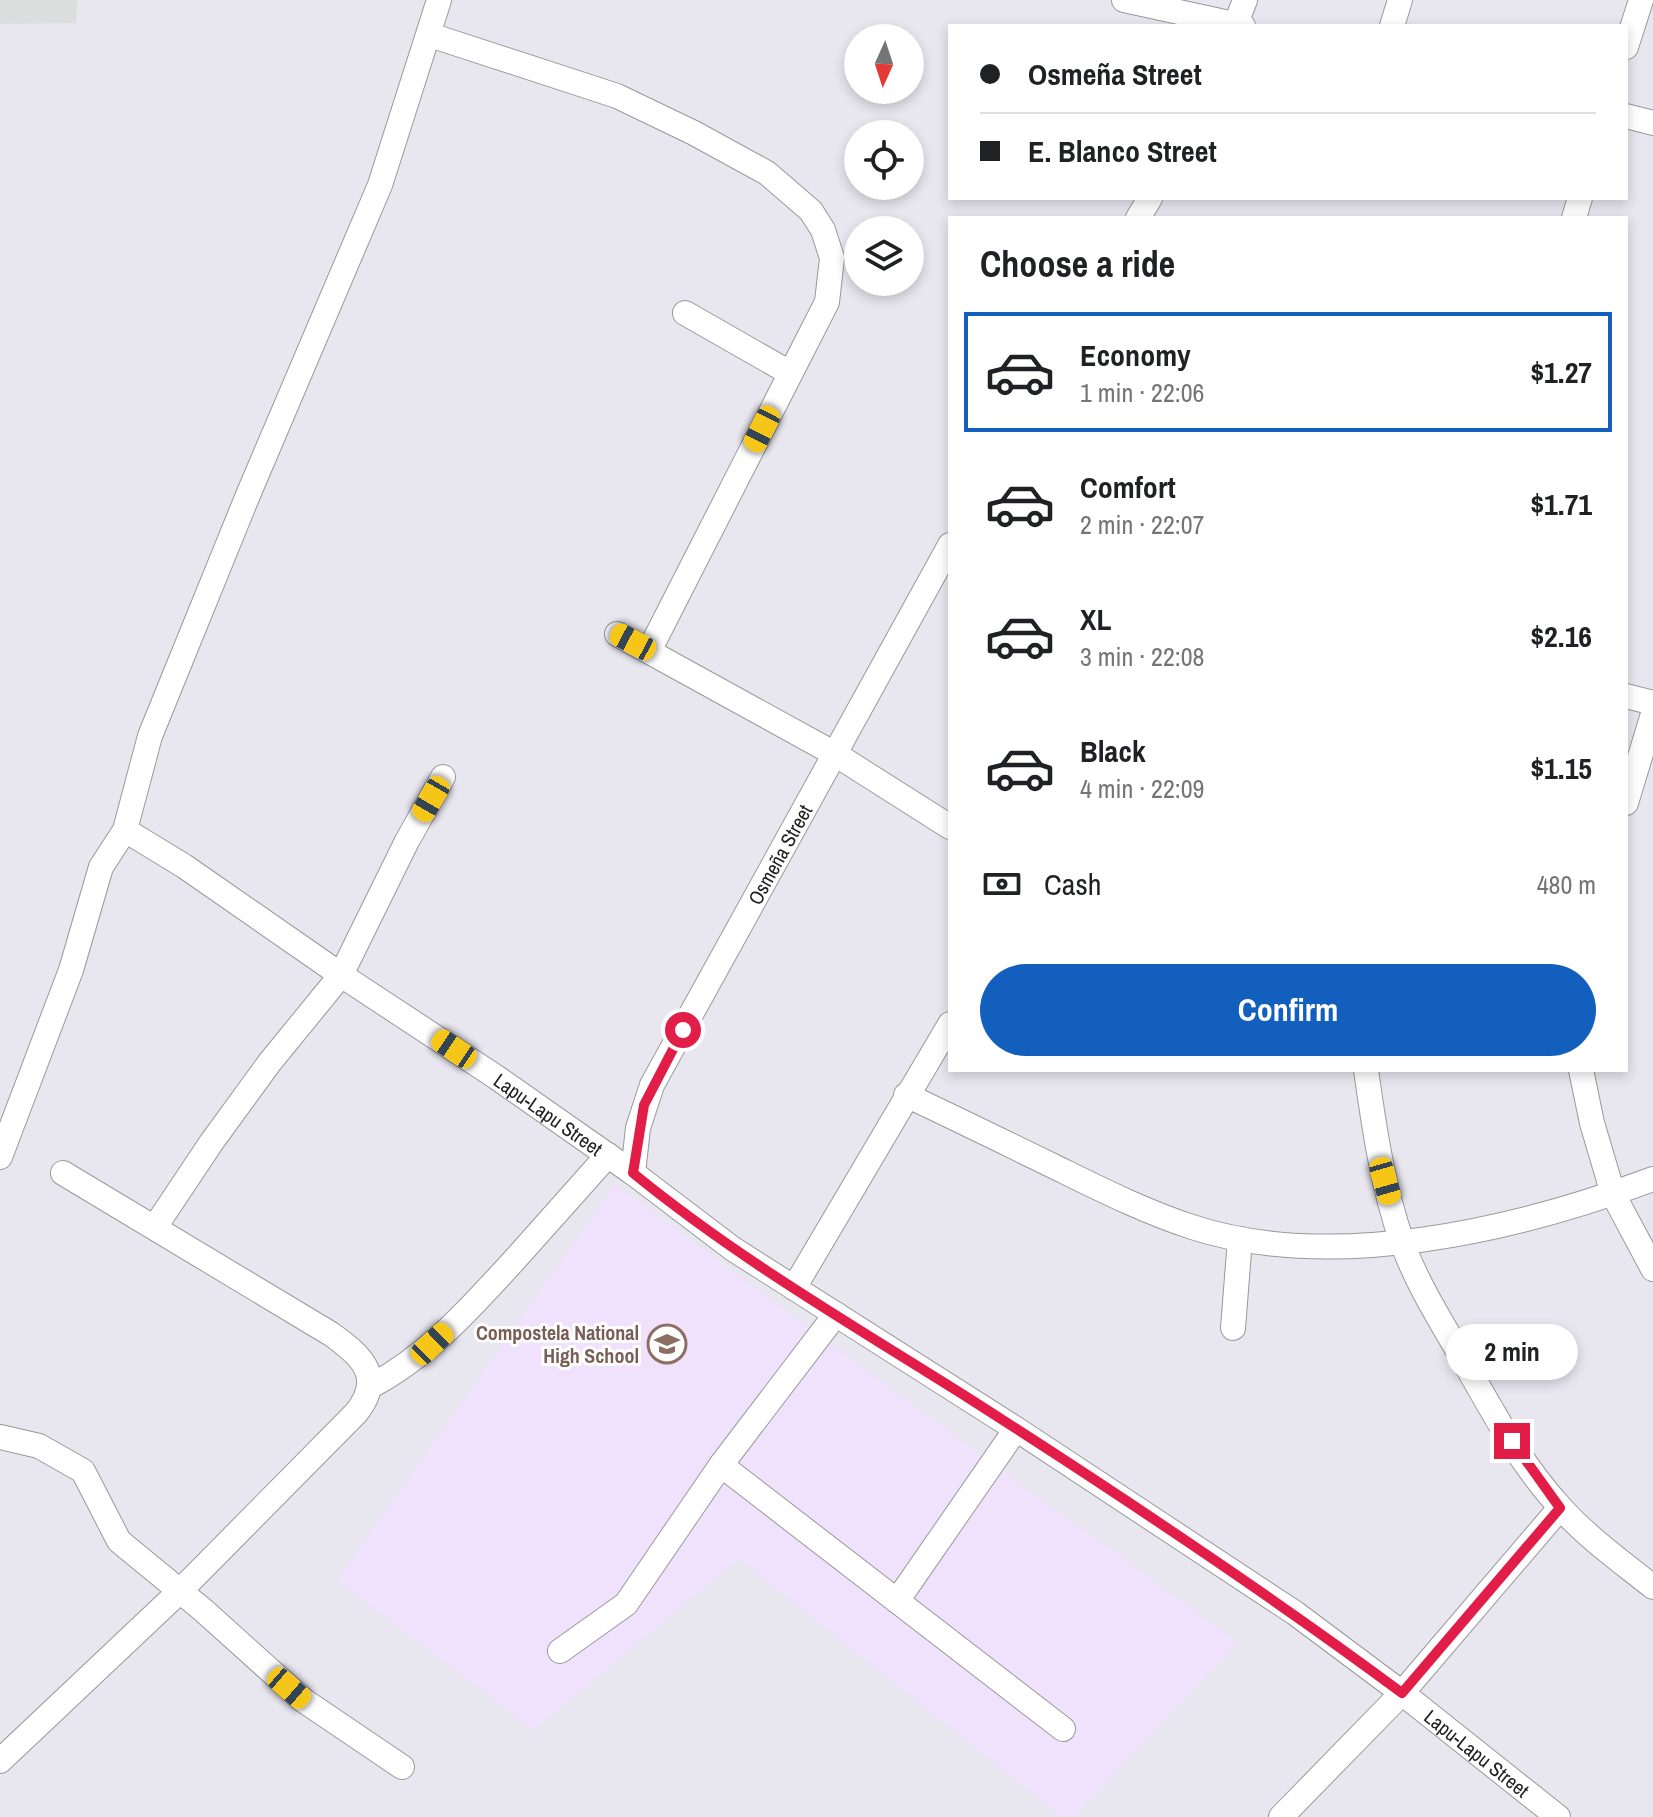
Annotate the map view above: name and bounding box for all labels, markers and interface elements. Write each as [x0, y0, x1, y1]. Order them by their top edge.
north arrow [844, 24, 924, 104]
map controls [844, 24, 924, 296]
text: Osmeña Street [1028, 54, 1202, 94]
button: locate [844, 120, 924, 200]
text: E. Blanco Street [1028, 131, 1217, 171]
button: layers [844, 216, 924, 296]
text: Choose a ride [980, 240, 1175, 288]
text: Economy [1080, 335, 1191, 375]
icon: car [984, 336, 1056, 408]
text: $1.27 [1530, 352, 1592, 392]
text: 1 min · 22:06 [1080, 375, 1204, 410]
car [740, 402, 784, 456]
text: Comfort [1080, 467, 1176, 507]
icon: car [984, 468, 1056, 540]
text: $1.71 [1530, 484, 1592, 524]
text: 2 min · 22:07 [1080, 507, 1204, 542]
text: XL [1080, 599, 1111, 639]
icon: car [984, 600, 1056, 672]
text: $2.16 [1530, 616, 1592, 656]
car [606, 620, 660, 664]
text: 3 min · 22:08 [1080, 639, 1204, 674]
text: Black [1080, 731, 1146, 771]
icon: car [984, 732, 1056, 804]
text: $1.15 [1530, 748, 1592, 788]
text: 4 min · 22:09 [1080, 771, 1204, 806]
car [409, 772, 453, 826]
street label: Osmeña Street [741, 799, 818, 909]
icon: cash [980, 862, 1024, 906]
text: Cash [1044, 864, 1101, 904]
text: 480 m [1537, 867, 1596, 902]
button: Confirm [980, 964, 1596, 1056]
route start [665, 1012, 701, 1048]
car [427, 1026, 481, 1072]
street label: Lapu-Lapu Street [489, 1066, 609, 1162]
car [1367, 1155, 1403, 1207]
car [406, 1319, 458, 1369]
place label: Compostela National High School [476, 1319, 639, 1369]
school or university icon: Compostela National High School [646, 1323, 688, 1365]
callout: 2 min [1446, 1325, 1578, 1381]
text: 2 min [1484, 1334, 1540, 1369]
route end [1494, 1423, 1530, 1459]
car [263, 1663, 315, 1713]
street label: Lapu-Lapu Street [1419, 1703, 1536, 1803]

